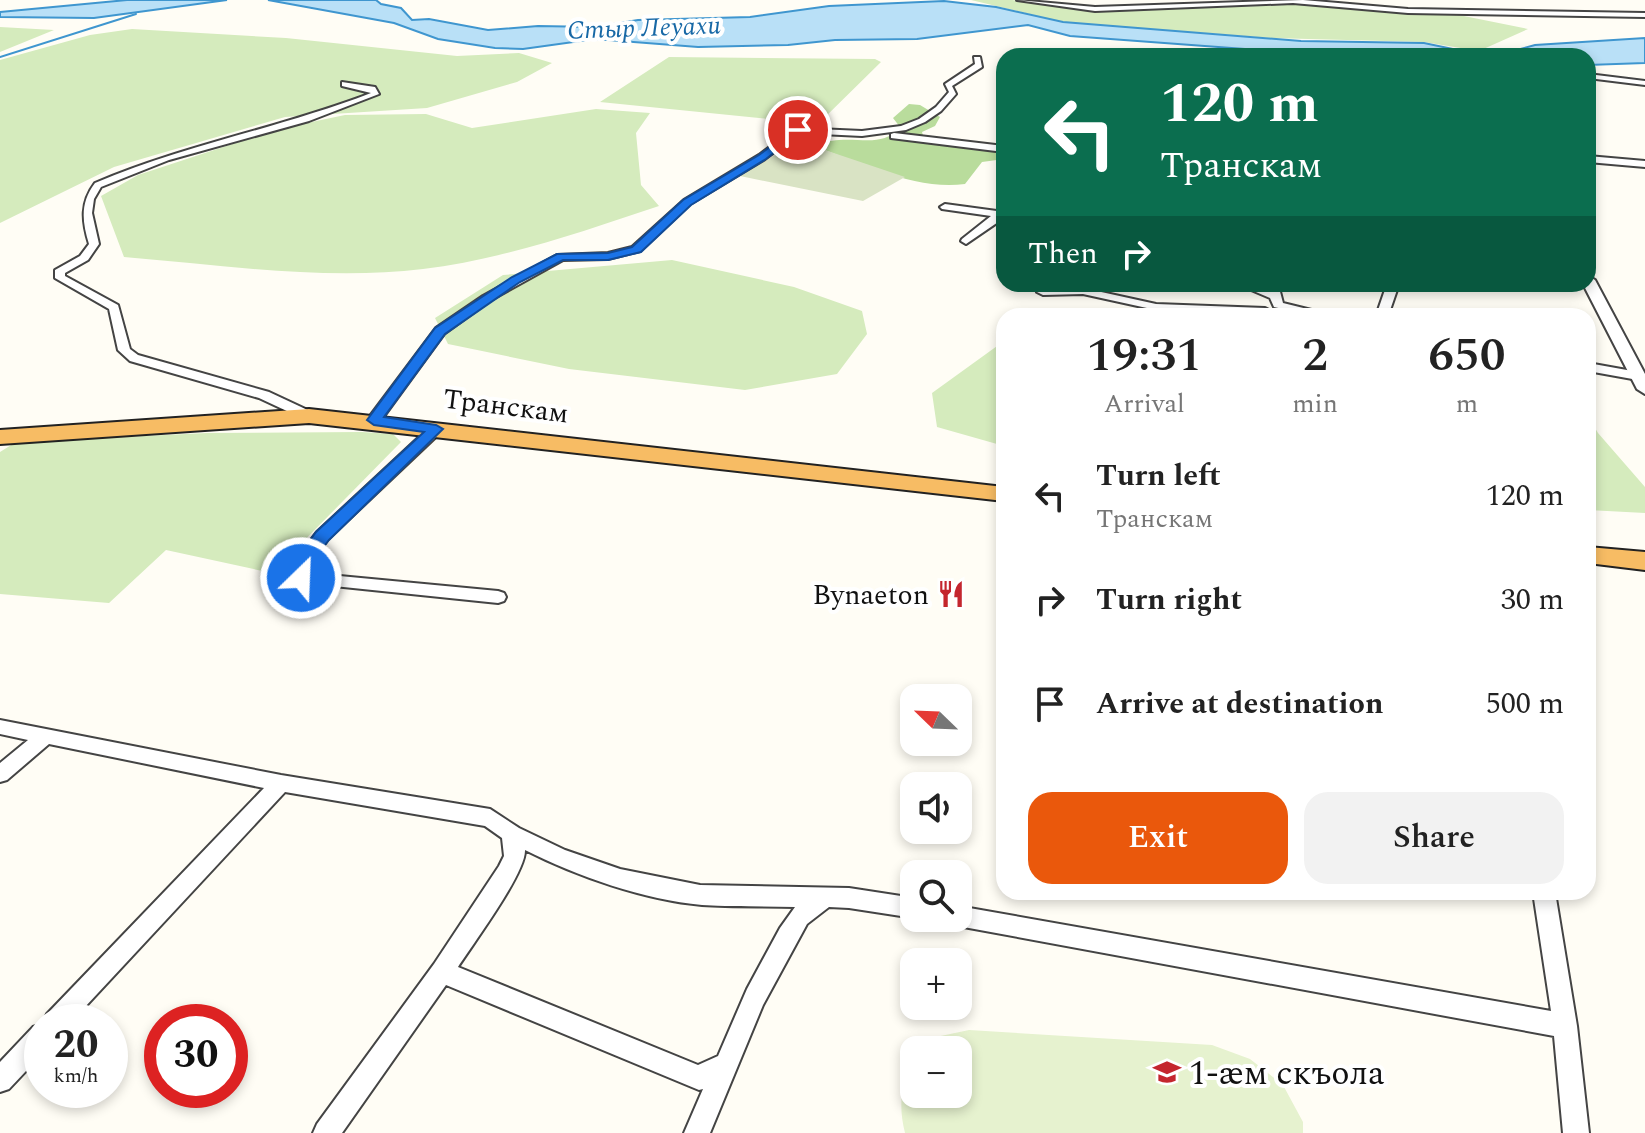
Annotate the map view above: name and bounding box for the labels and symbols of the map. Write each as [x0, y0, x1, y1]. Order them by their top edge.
water label: Стыр Леуахи [567, 5, 722, 51]
pin [764, 96, 832, 164]
street label: Транскам [441, 377, 571, 436]
position arrow [259, 536, 343, 620]
place label: Bynaeton [812, 574, 929, 617]
restaurant icon: Bynaeton [936, 579, 966, 609]
north arrow [900, 684, 972, 756]
speed limit sign: 30 [144, 1004, 248, 1108]
place label: 1-æм скъола [1189, 1048, 1385, 1100]
school or university icon: 1-æм скъола [1152, 1057, 1182, 1087]

